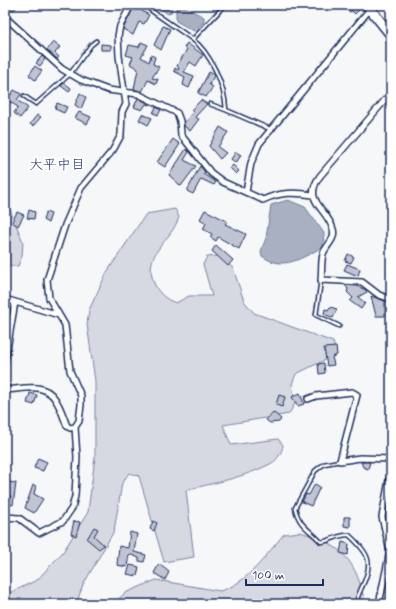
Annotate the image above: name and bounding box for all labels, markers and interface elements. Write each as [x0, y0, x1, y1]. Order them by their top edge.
district label: 大平中目 [29, 156, 85, 174]
scale bar [246, 561, 323, 587]
text: 100 m [252, 568, 284, 584]

